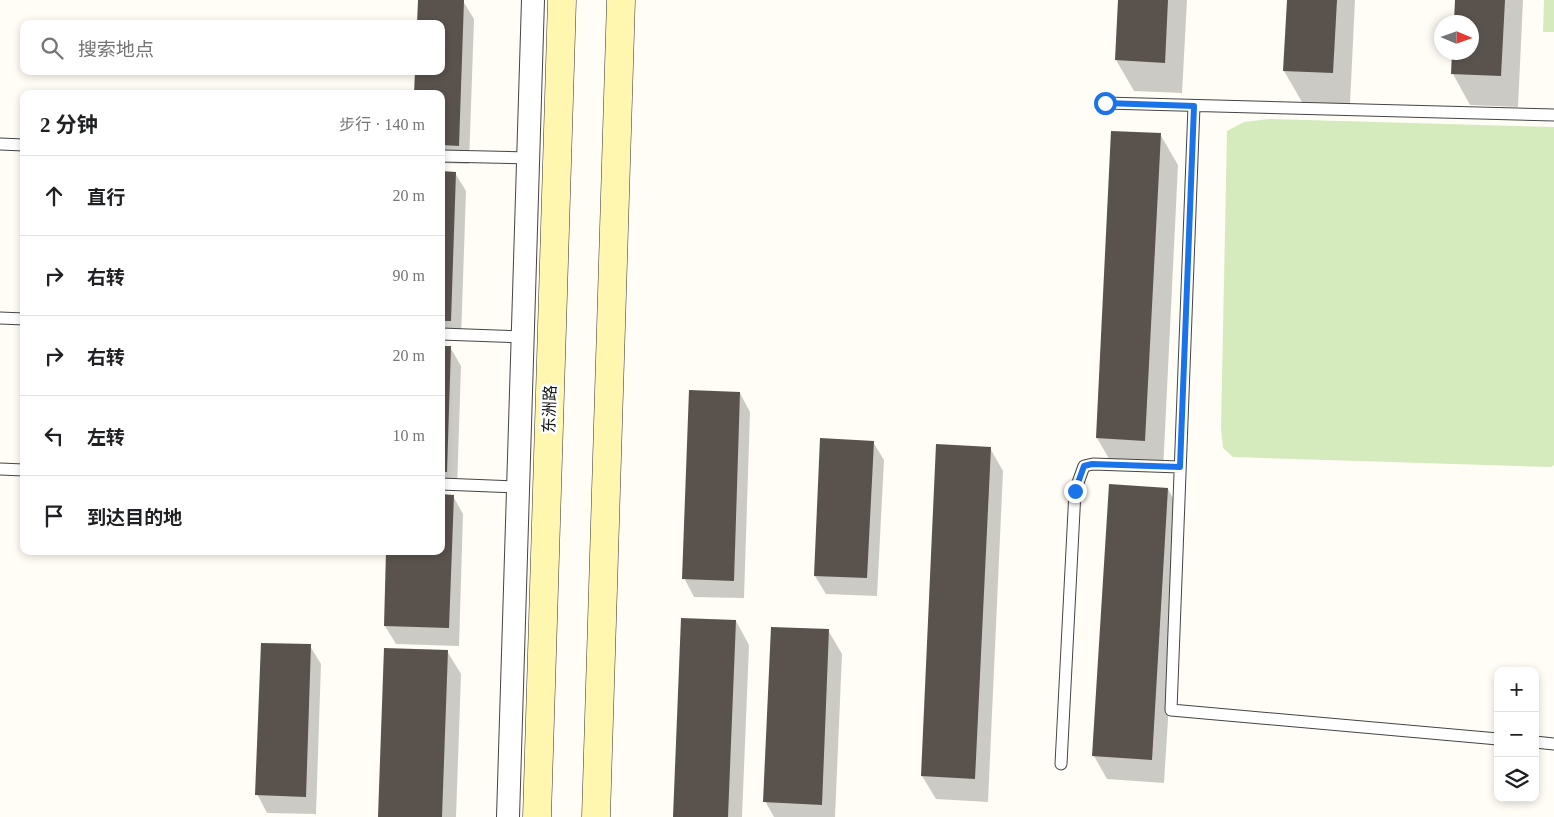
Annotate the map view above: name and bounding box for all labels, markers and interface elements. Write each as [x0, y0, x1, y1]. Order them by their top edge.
north arrow [1434, 15, 1479, 60]
search box [20, 20, 445, 75]
icon: search [38, 34, 66, 62]
text: 搜索地点 [78, 39, 154, 60]
route start [1094, 92, 1117, 115]
text: 2 分钟 [40, 113, 98, 137]
text: 步行 · 140 m [339, 116, 425, 133]
icon: ahead [40, 182, 68, 210]
text: 直行 [87, 187, 125, 208]
text: 20 m [393, 187, 425, 204]
icon: right [40, 262, 68, 290]
text: 右转 [87, 267, 125, 288]
text: 90 m [393, 267, 425, 284]
icon: right [40, 342, 68, 370]
text: 右转 [87, 347, 125, 368]
text: 20 m [393, 347, 425, 364]
street label: 东洲路 [540, 385, 559, 433]
icon: left [40, 422, 68, 450]
text: 左转 [87, 427, 125, 448]
text: 10 m [393, 427, 425, 444]
route end [1064, 480, 1087, 503]
icon: arrive [40, 502, 68, 530]
text: 到达目的地 [87, 507, 182, 528]
map controls [1494, 667, 1539, 802]
button: + [1494, 667, 1539, 712]
button: − [1494, 712, 1539, 757]
button: layers [1494, 757, 1539, 802]

